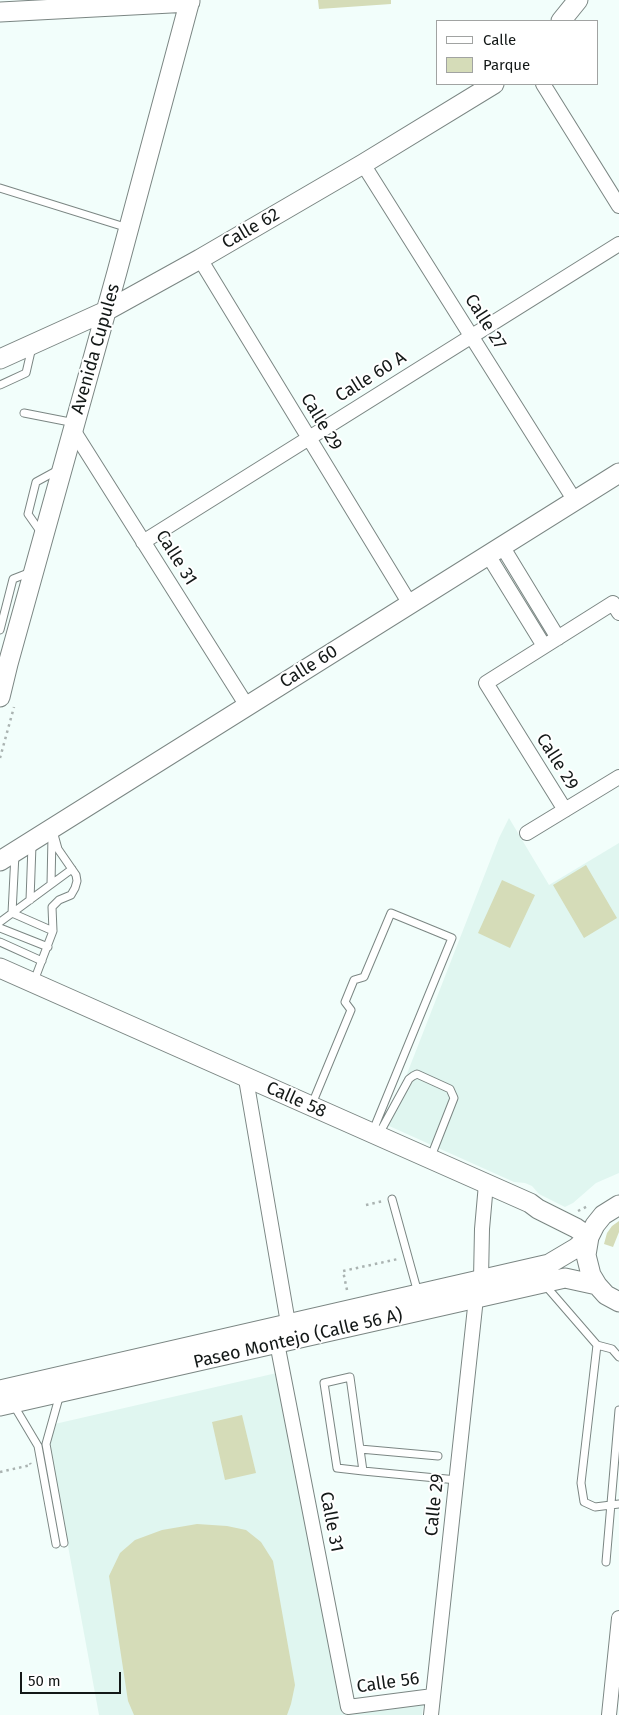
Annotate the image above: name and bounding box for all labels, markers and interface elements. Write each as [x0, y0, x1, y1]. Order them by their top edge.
legend [436, 20, 599, 85]
text: Calle [483, 31, 516, 49]
text: Parque [483, 56, 530, 74]
street label: Calle 62 [218, 204, 284, 254]
street label: Avenida Cupules [67, 281, 125, 417]
street label: Calle 27 [460, 290, 510, 354]
street label: Calle 60 A [332, 347, 410, 407]
street label: Calle 29 [296, 390, 346, 454]
street label: Calle 31 [151, 526, 201, 590]
street label: Calle 60 [276, 641, 342, 693]
street label: Calle 29 [531, 730, 583, 794]
street label: Calle 58 [263, 1077, 329, 1123]
street label: Paseo Montejo (Calle 56 A) [191, 1304, 405, 1374]
street label: Calle 29 [421, 1473, 449, 1537]
street label: Calle 31 [315, 1490, 347, 1554]
scale bar [22, 1662, 124, 1694]
street label: Calle 56 [355, 1668, 421, 1698]
text: 50 m [28, 1672, 61, 1690]

